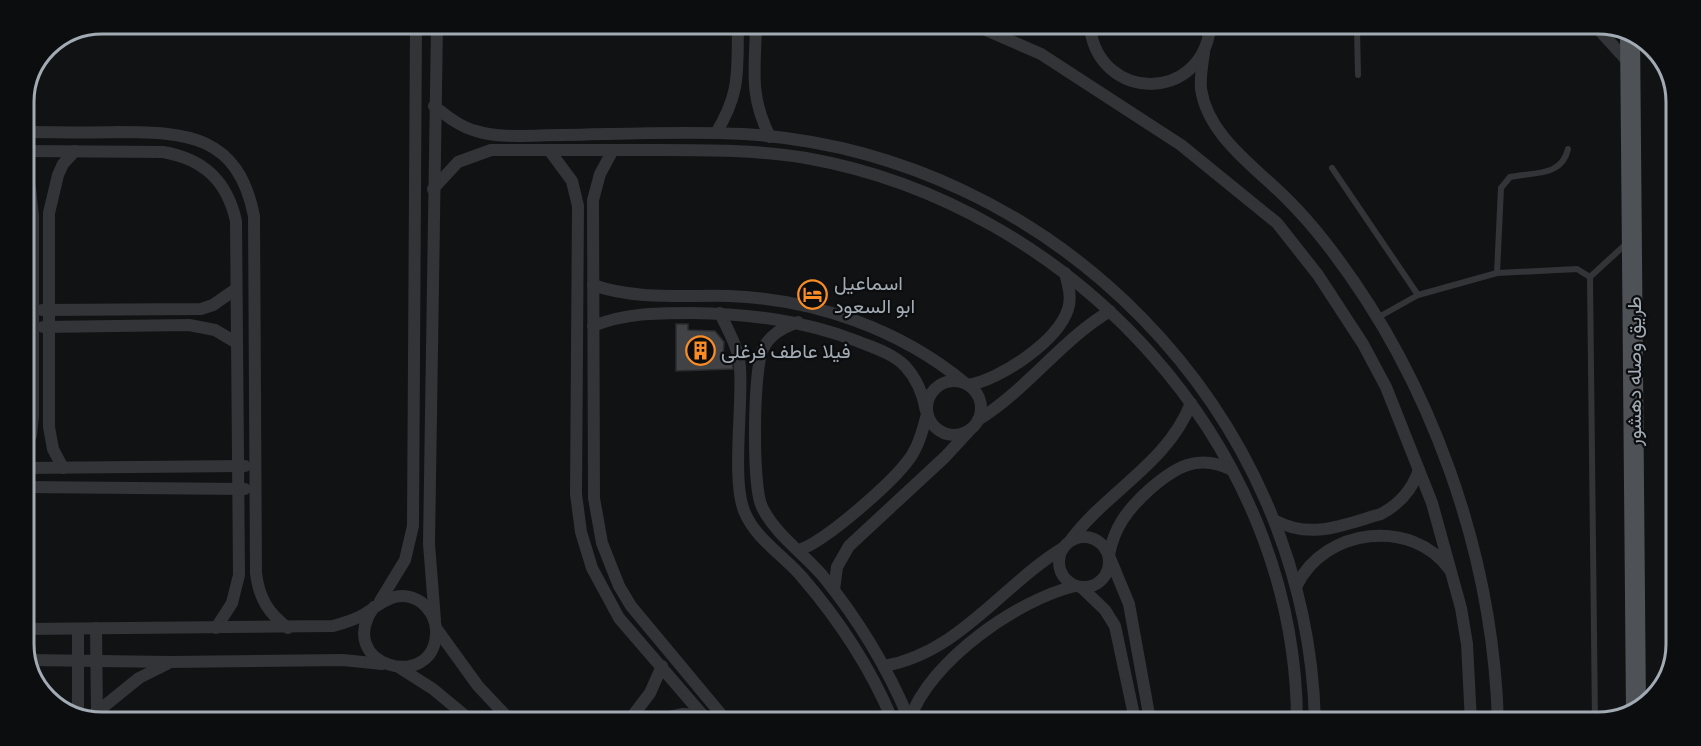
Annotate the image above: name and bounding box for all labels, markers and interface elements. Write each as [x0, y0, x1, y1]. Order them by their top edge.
place label: اسماعيل ابو السعود [834, 270, 915, 319]
hotel icon: اسماعيل ابو السعود [797, 278, 829, 310]
street label: طريق وصله دهشور [1621, 296, 1647, 447]
building icon: فيلا عاطف فرغلى [684, 334, 716, 366]
place label: فيلا عاطف فرغلى [721, 338, 851, 364]

